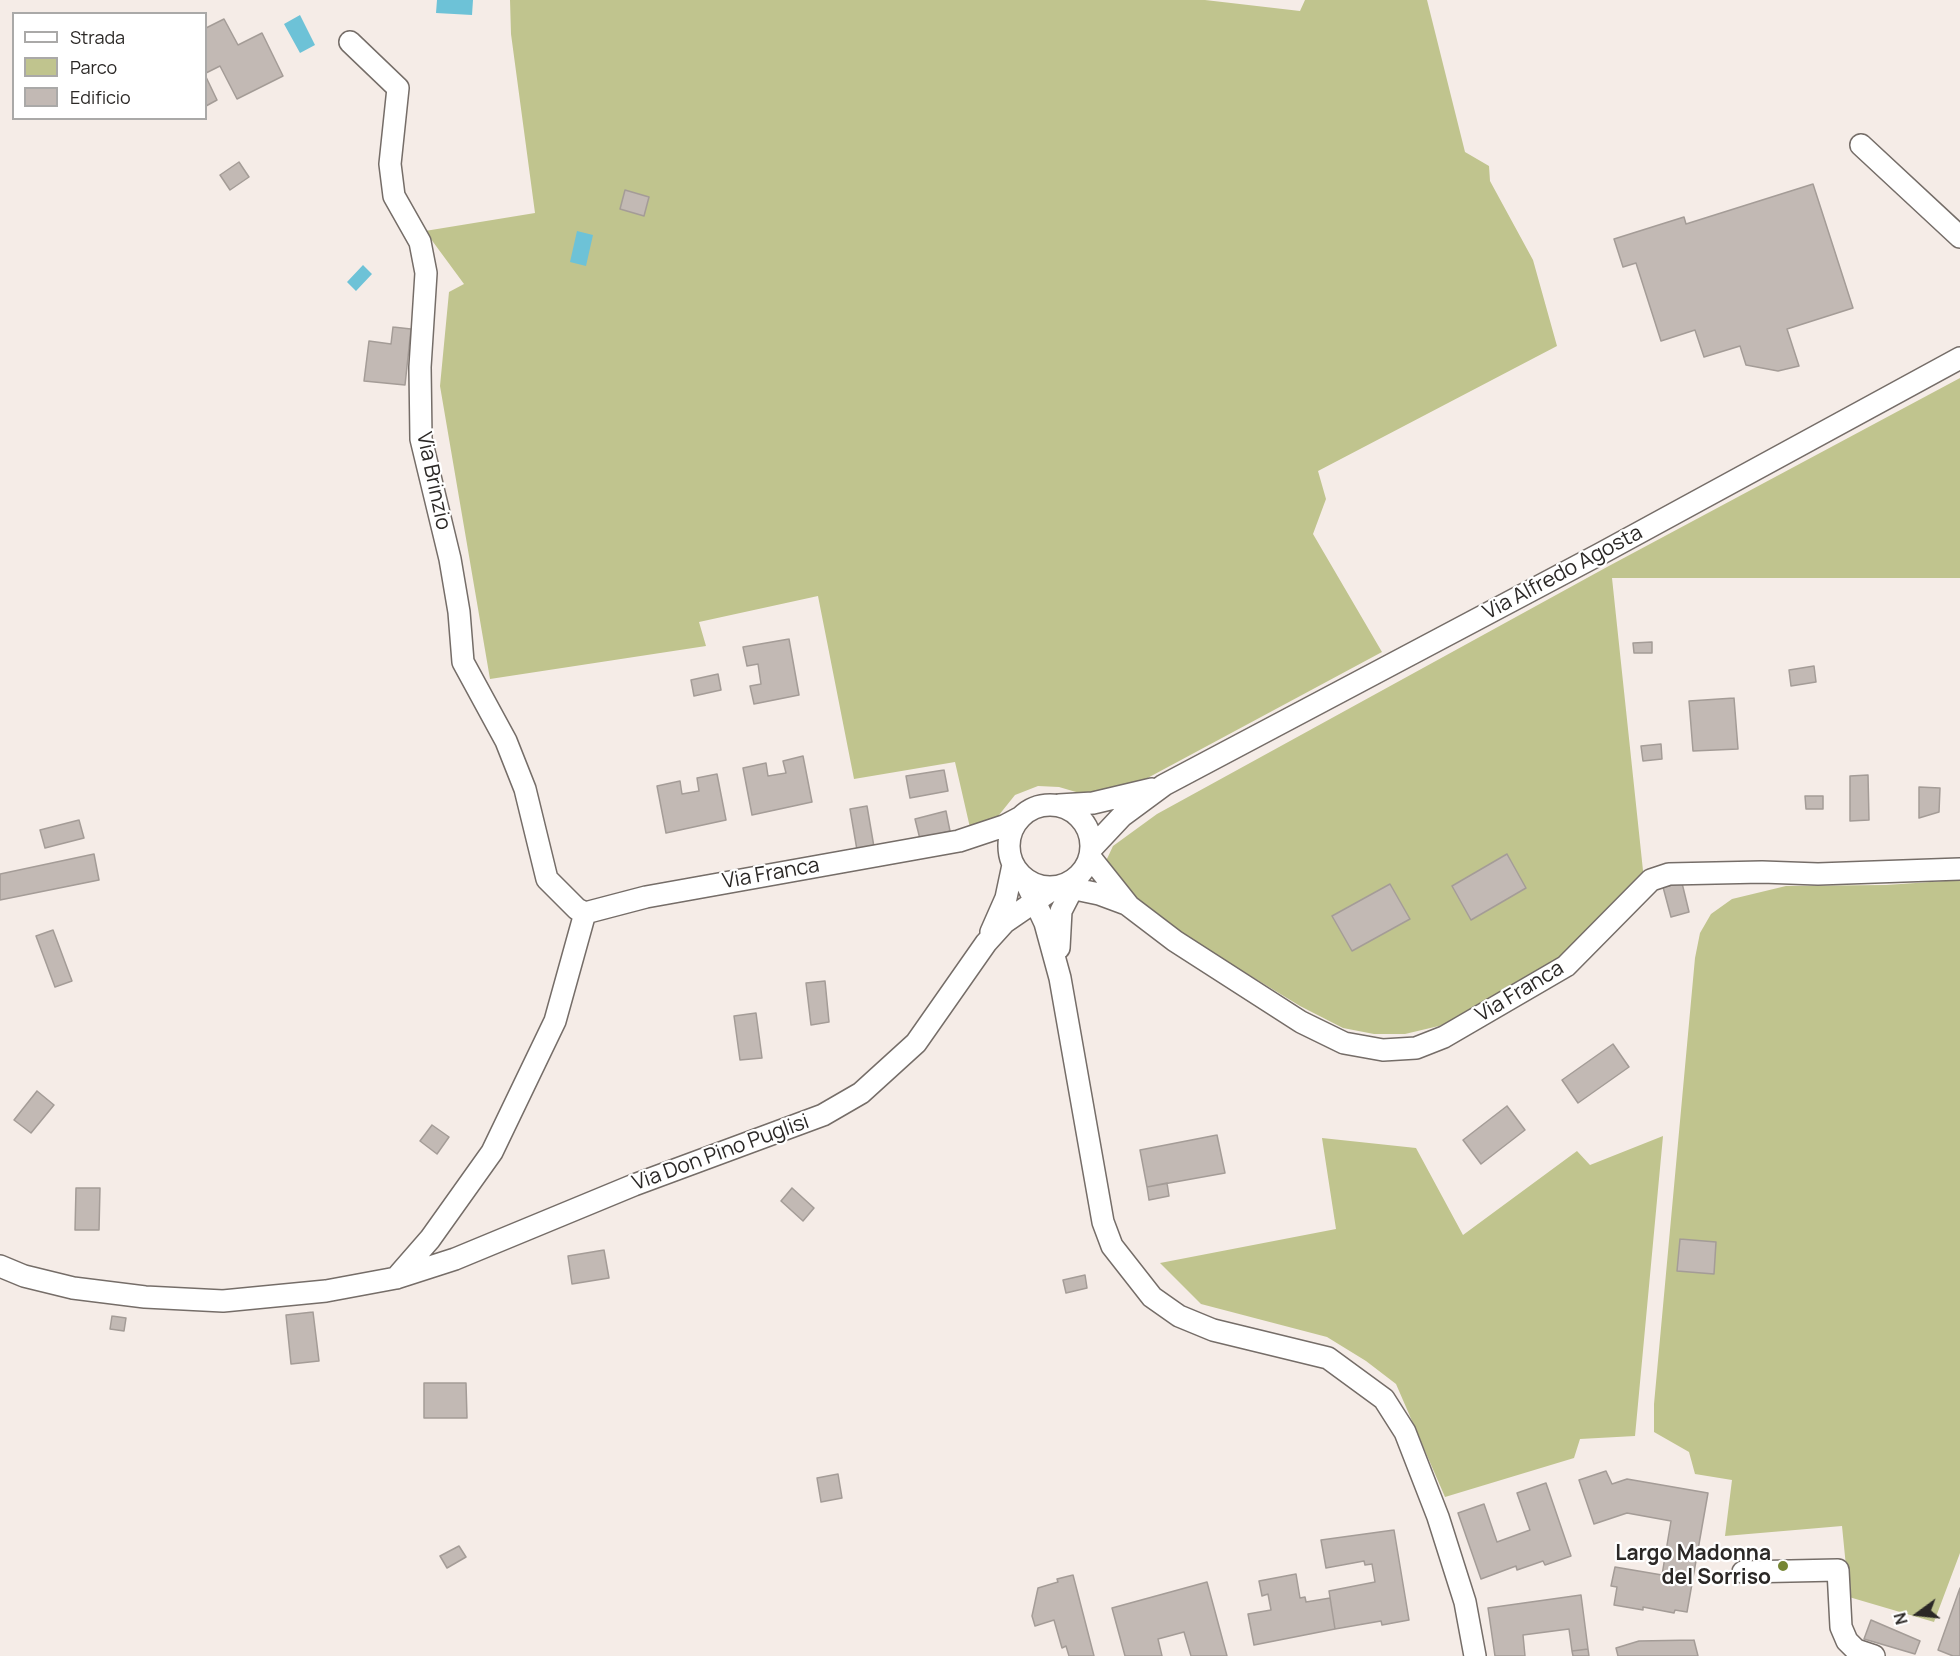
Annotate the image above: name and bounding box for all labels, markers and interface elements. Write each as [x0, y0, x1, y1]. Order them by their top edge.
legend [12, 12, 207, 120]
text: Strada [70, 25, 125, 49]
text: Parco [70, 55, 117, 79]
text: Edificio [70, 85, 131, 109]
street label: Via Brinzio [410, 430, 456, 532]
street label: Via Alfredo Agosta [1479, 520, 1647, 626]
street label: Via Franca [721, 853, 821, 895]
street label: Via Franca [1471, 956, 1569, 1028]
street label: Via Don Pino Puglisi [629, 1109, 813, 1197]
place label: Largo Madonna del Sorriso [1615, 1541, 1771, 1591]
marker: Largo Madonna del Sorriso [1776, 1559, 1790, 1573]
north arrow [1888, 1584, 1948, 1644]
text: N [1889, 1610, 1913, 1627]

